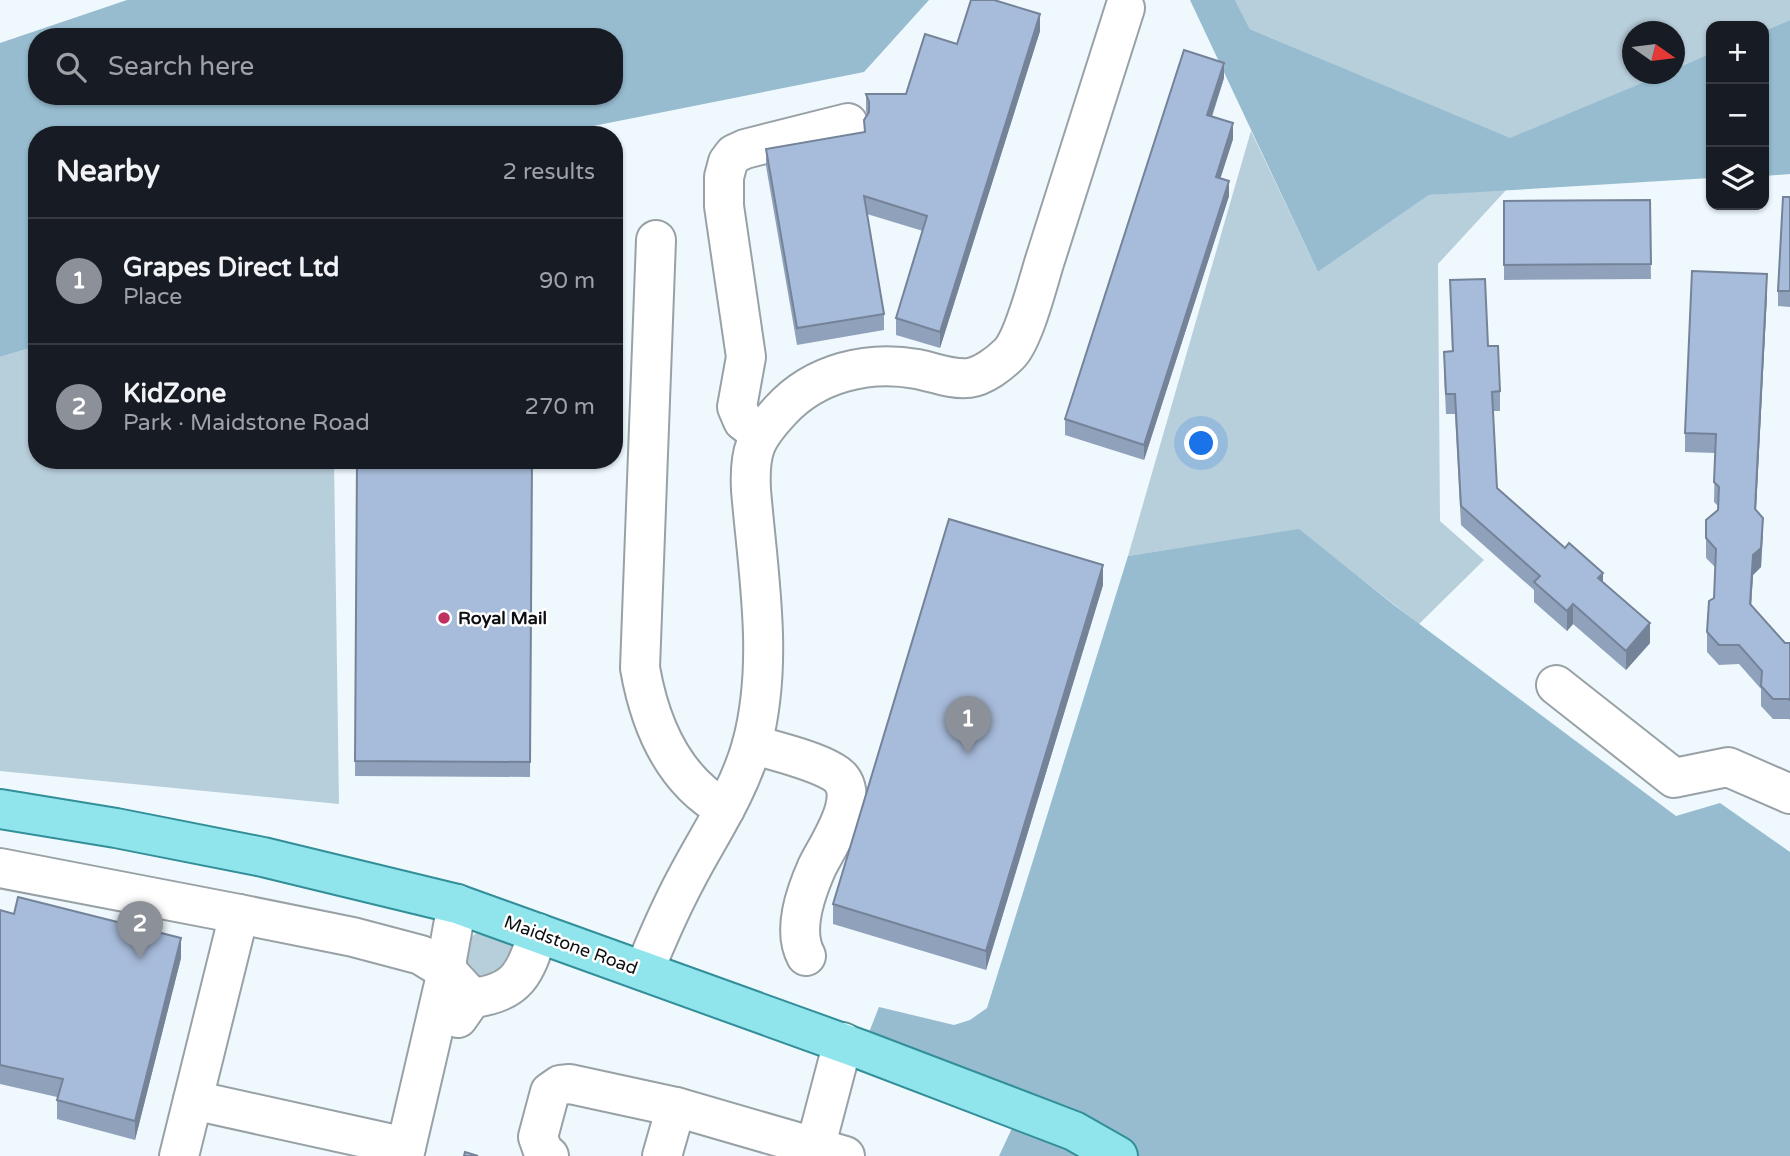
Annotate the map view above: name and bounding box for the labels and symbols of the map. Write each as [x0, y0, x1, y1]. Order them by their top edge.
north arrow [1622, 21, 1685, 84]
your location [1184, 426, 1218, 460]
place label: Royal Mail [458, 607, 547, 629]
marker: Royal Mail [436, 610, 452, 626]
pin: 1 [945, 696, 991, 754]
pin: 2 [117, 901, 163, 959]
street label: Maidstone Road [501, 911, 641, 979]

